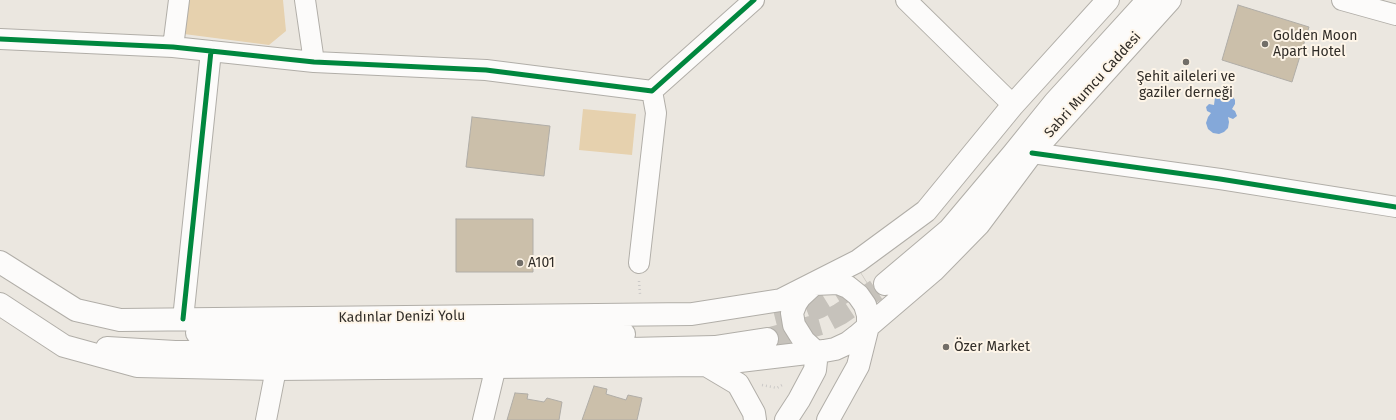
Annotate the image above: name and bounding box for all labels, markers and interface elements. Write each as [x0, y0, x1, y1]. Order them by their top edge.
place label: Golden Moon Apart Hotel [1273, 28, 1357, 60]
street label: Sabri Mumcu Caddesi [1041, 29, 1145, 141]
marker: Golden Moon Apart Hotel [1260, 39, 1270, 49]
marker: Şehit aileleri ve gaziler derneği [1181, 57, 1191, 67]
place label: Şehit aileleri ve gaziler derneği [1137, 69, 1235, 102]
place label: A101 [528, 255, 555, 271]
marker: A101 [515, 258, 525, 268]
street label: Kadınlar Denizi Yolu [338, 307, 466, 327]
place label: Özer Market [954, 339, 1030, 355]
marker: Özer Market [941, 342, 951, 352]

